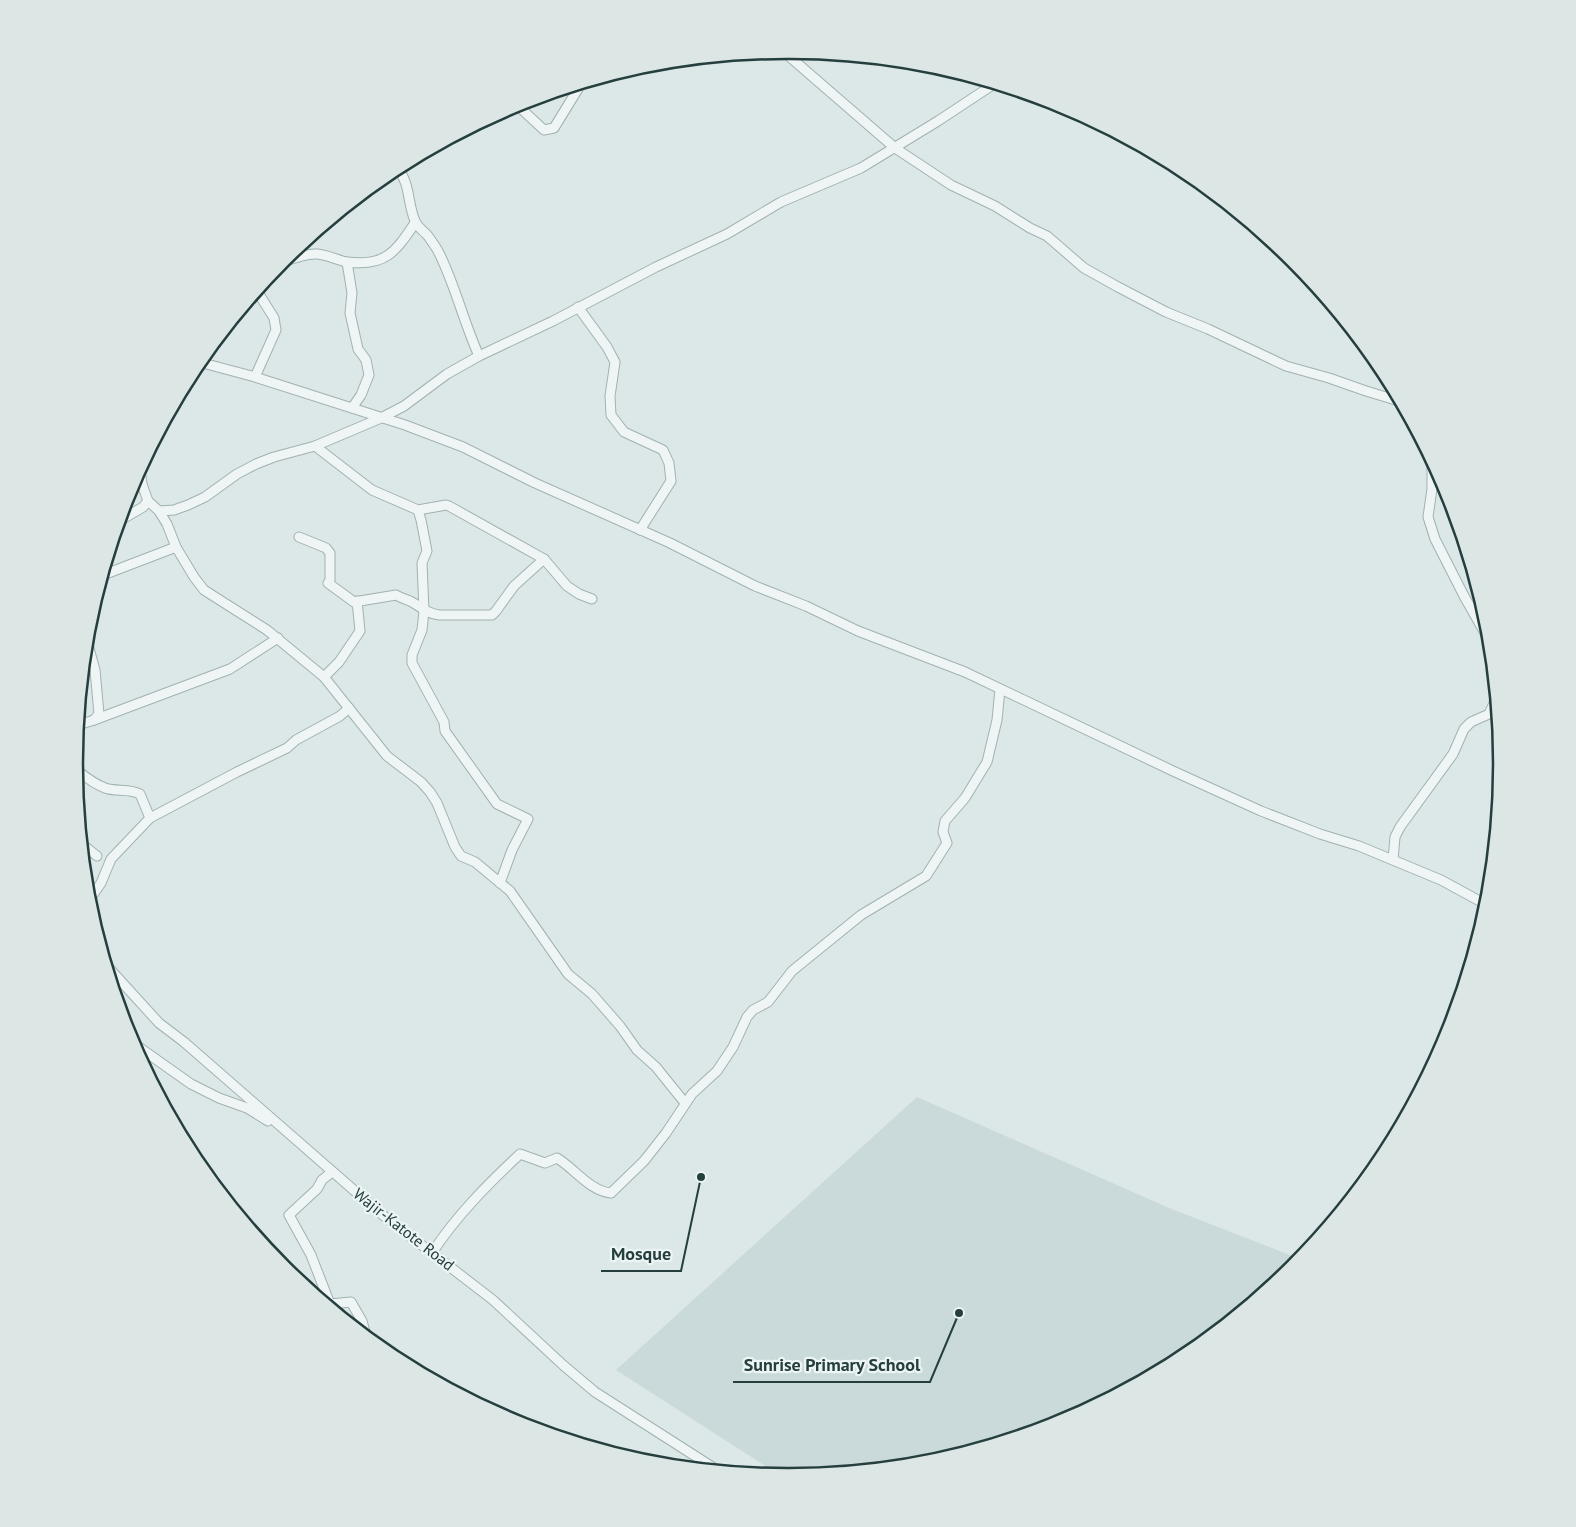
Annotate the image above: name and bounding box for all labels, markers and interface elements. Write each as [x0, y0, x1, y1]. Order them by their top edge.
street label: Wajir-Katote Road [349, 1183, 459, 1275]
callout: Mosque [601, 1238, 681, 1271]
text: Mosque [611, 1242, 671, 1265]
callout: Sunrise Primary School [733, 1349, 930, 1382]
text: Sunrise Primary School [744, 1353, 921, 1376]

